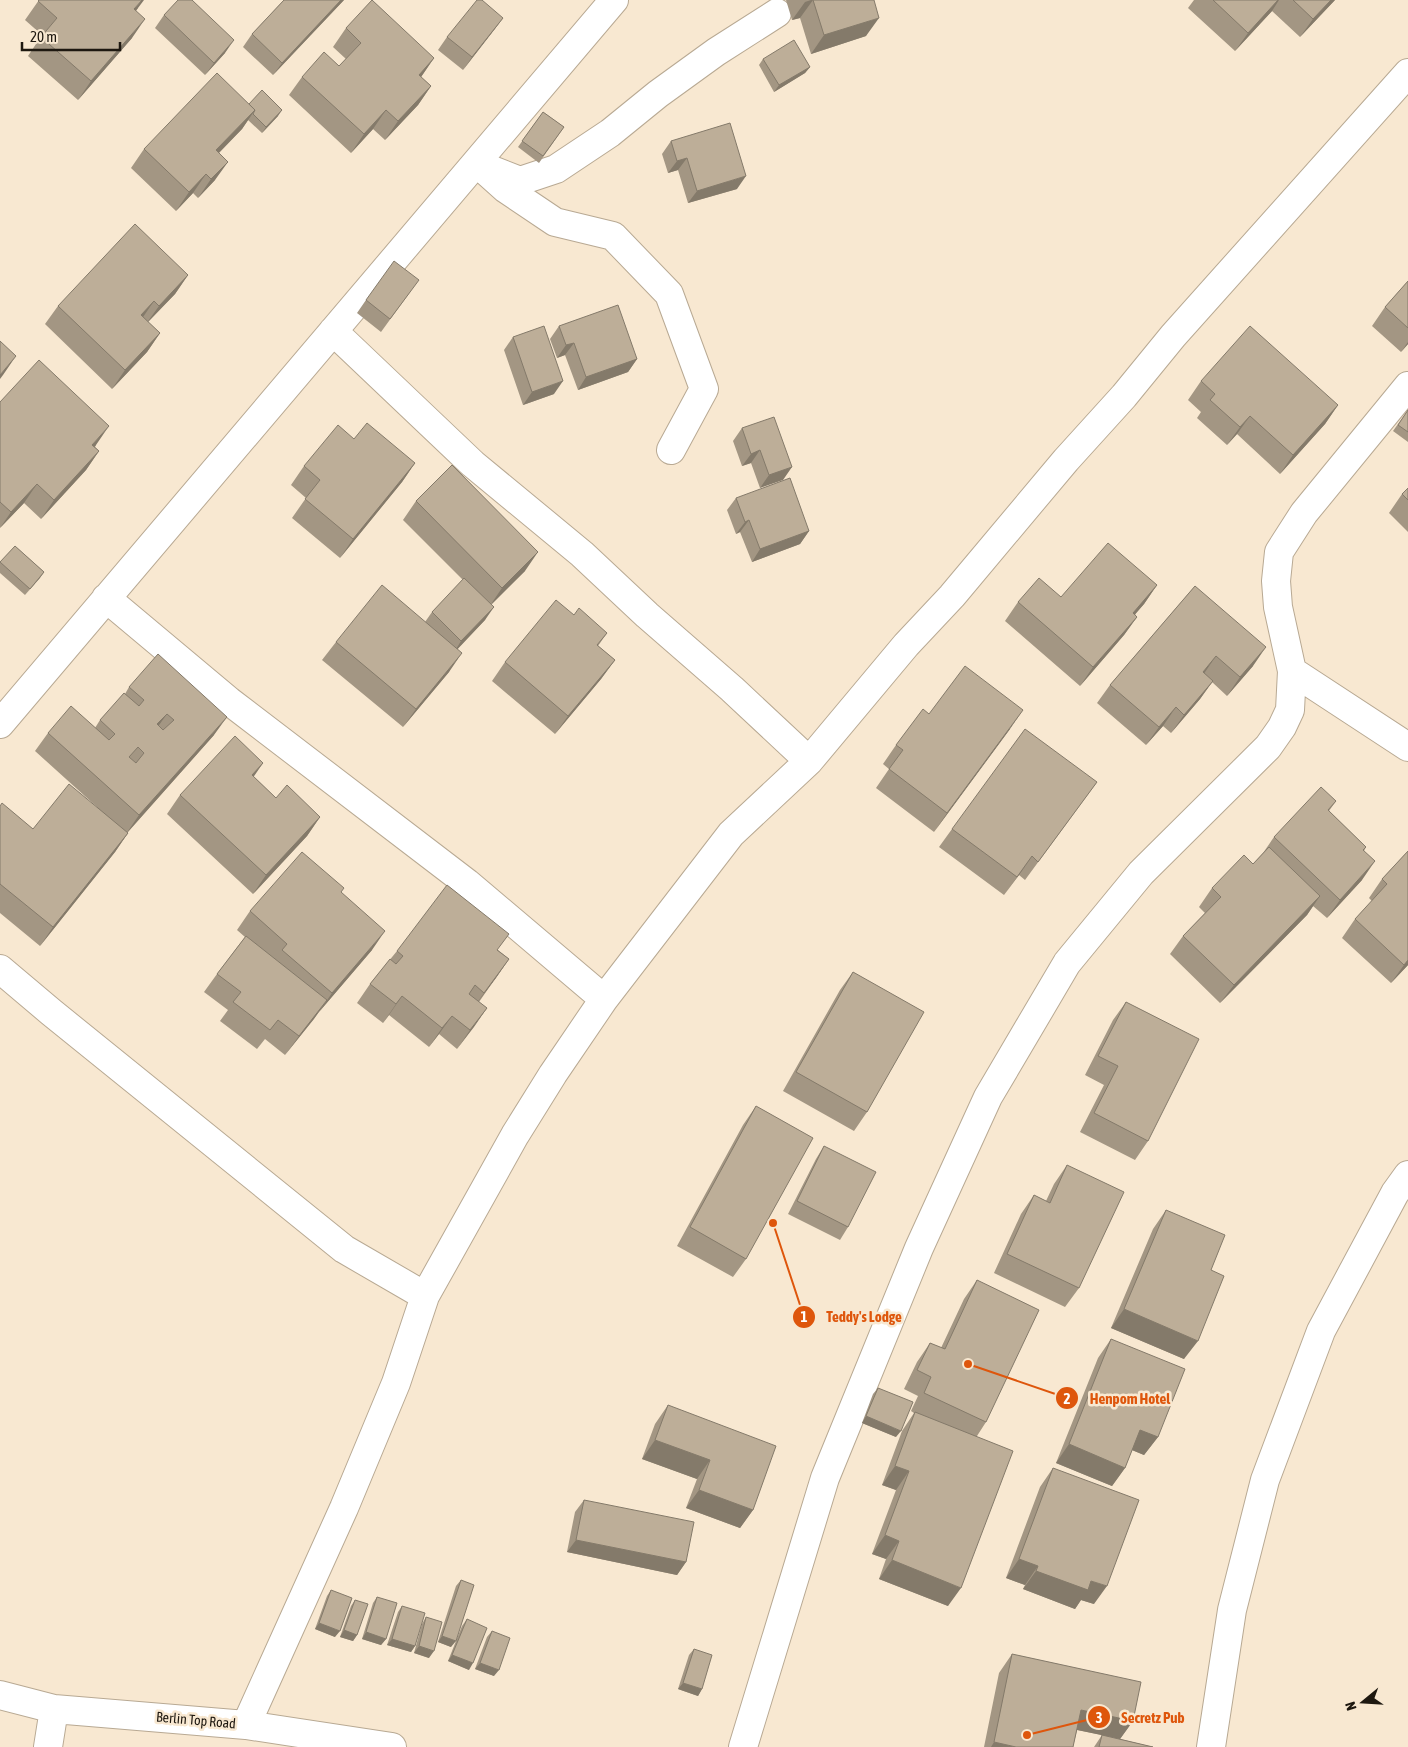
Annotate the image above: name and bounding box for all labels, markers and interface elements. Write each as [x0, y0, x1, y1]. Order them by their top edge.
scale bar [22, 20, 120, 52]
text: 20 m [30, 28, 57, 45]
callout: Teddy's Lodge [792, 1302, 912, 1332]
text: 1 [800, 1308, 808, 1325]
text: Teddy's Lodge [826, 1308, 902, 1325]
callout: Henpom Hotel [1055, 1383, 1180, 1413]
text: 2 [1063, 1390, 1071, 1407]
text: Henpom Hotel [1090, 1390, 1171, 1407]
north arrow [1338, 1677, 1388, 1727]
text: N [1342, 1700, 1360, 1712]
callout: Secretz Pub [1086, 1702, 1195, 1732]
street label: Berlin Top Road [155, 1709, 237, 1731]
text: 3 [1095, 1709, 1103, 1726]
text: Secretz Pub [1121, 1709, 1185, 1726]

